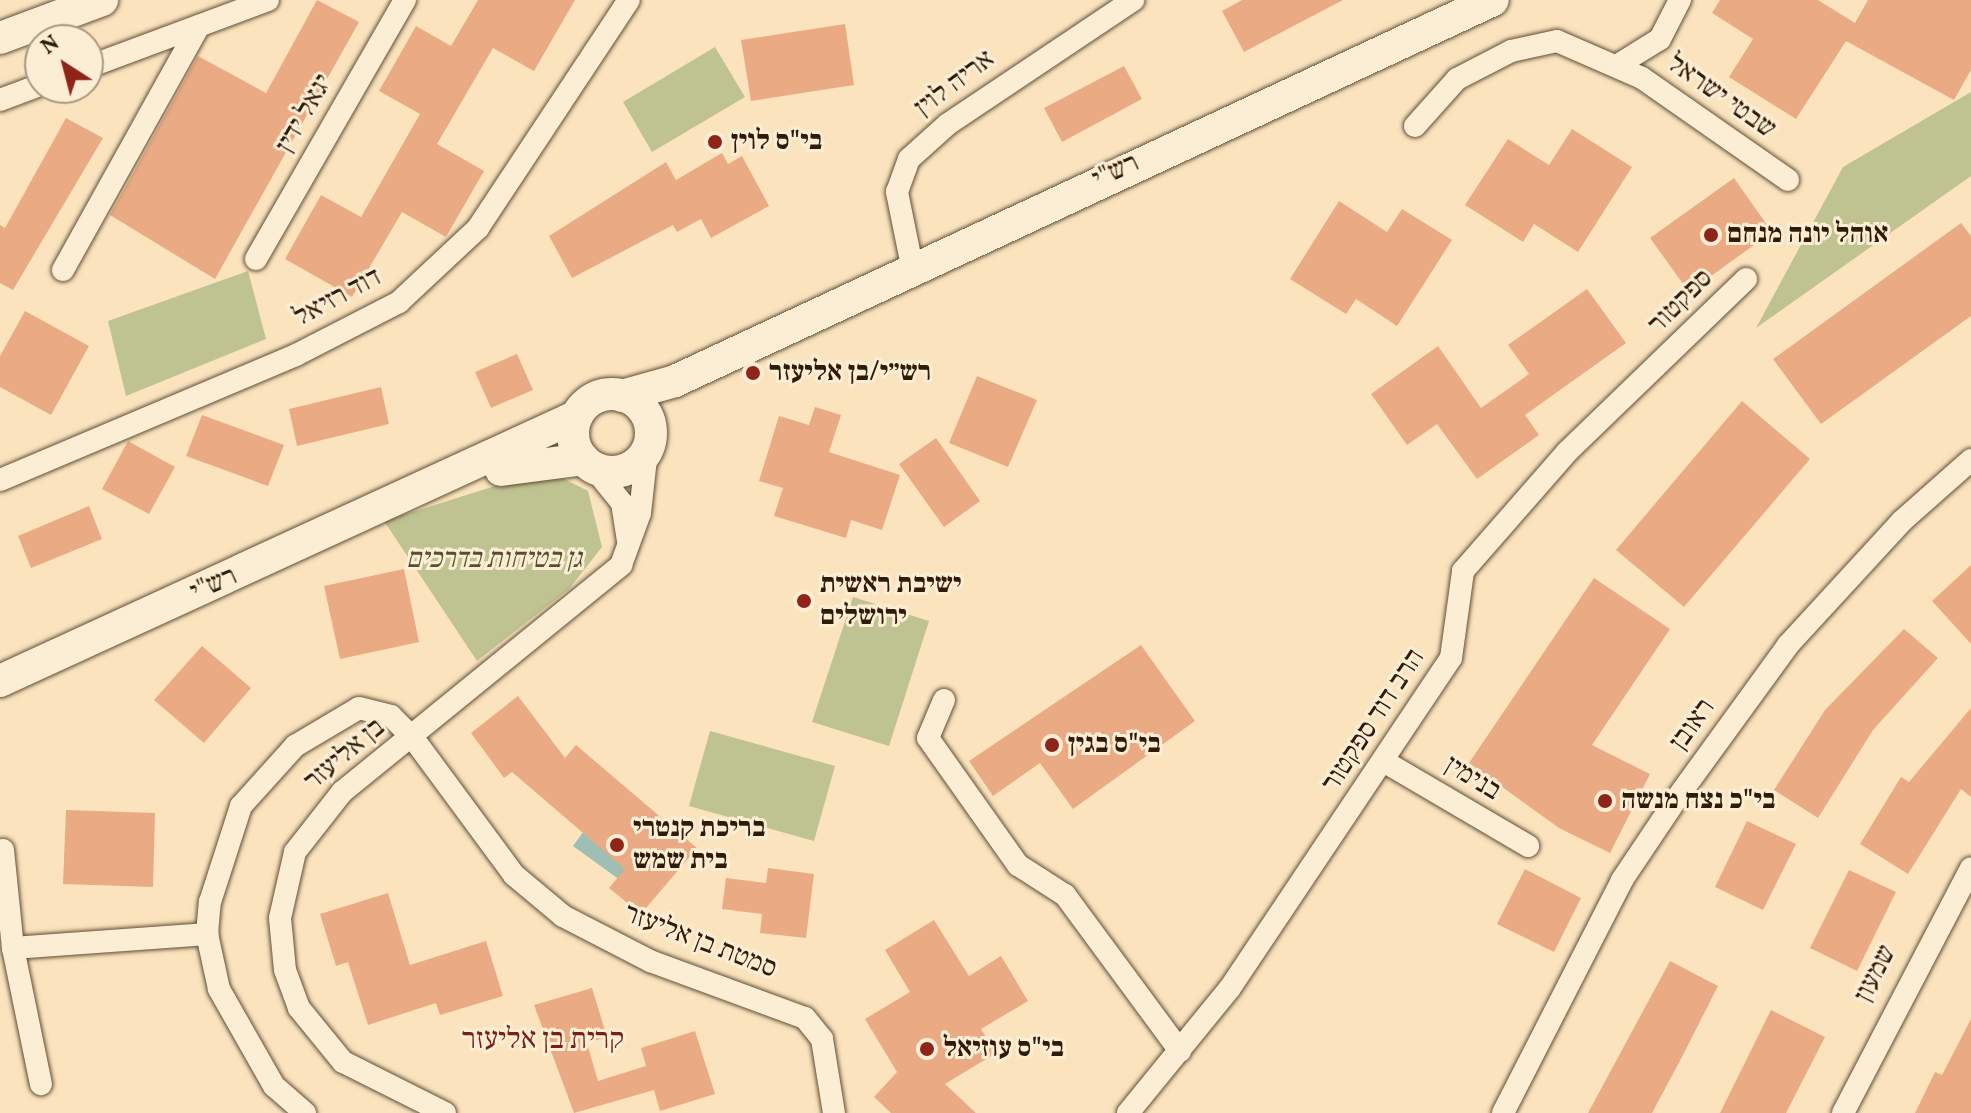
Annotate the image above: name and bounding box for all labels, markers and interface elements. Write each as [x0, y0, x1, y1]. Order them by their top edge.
north arrow [24, 24, 104, 104]
text: N [35, 29, 66, 63]
street label: אריה לוין [908, 43, 1002, 125]
street label: שבטי ישראל [1660, 47, 1782, 147]
street label: יגאל ידין [269, 69, 341, 159]
place label: בי"ס לוין [731, 125, 822, 159]
marker: בי"ס לוין [706, 133, 724, 151]
street label: רש"י [1087, 147, 1145, 197]
place label: אוהל יונה מנחם [1727, 218, 1889, 252]
marker: אוהל יונה מנחם [1702, 226, 1720, 244]
street label: דוד רזיאל [288, 261, 388, 335]
street label: ספקטור [1641, 262, 1721, 342]
place label: רש״י/בן אליעזר [769, 356, 931, 390]
marker: רש״י/בן אליעזר [744, 364, 762, 382]
park label: גן בטיחות בדרכים [406, 543, 582, 577]
street label: רש"י [185, 560, 243, 610]
place label: ישיבת ראשית ירושלים [820, 568, 962, 634]
marker: ישיבת ראשית ירושלים [795, 592, 813, 610]
street label: הרב דוד ספקטור [1315, 643, 1433, 799]
street label: ראובן [1663, 693, 1723, 757]
street label: בן אליעזר [298, 711, 392, 799]
place label: בי"ס בגין [1068, 728, 1161, 762]
marker: בי"ס בגין [1043, 736, 1061, 754]
street label: בנימין [1438, 749, 1506, 809]
place label: בי"כ נצח מנשה [1621, 784, 1776, 818]
marker: בי"כ נצח מנשה [1596, 792, 1614, 810]
place label: בריכת קנטרי בית שמש [633, 812, 765, 878]
marker: בריכת קנטרי בית שמש [608, 836, 626, 854]
street label: סמטת בן אליעזר [619, 897, 781, 987]
street label: שמעון [1847, 940, 1905, 1008]
district label: קרית בן אליעזר [462, 1022, 624, 1058]
place label: בי"ס עוזיאל [943, 1032, 1064, 1066]
marker: בי"ס עוזיאל [918, 1040, 936, 1058]

